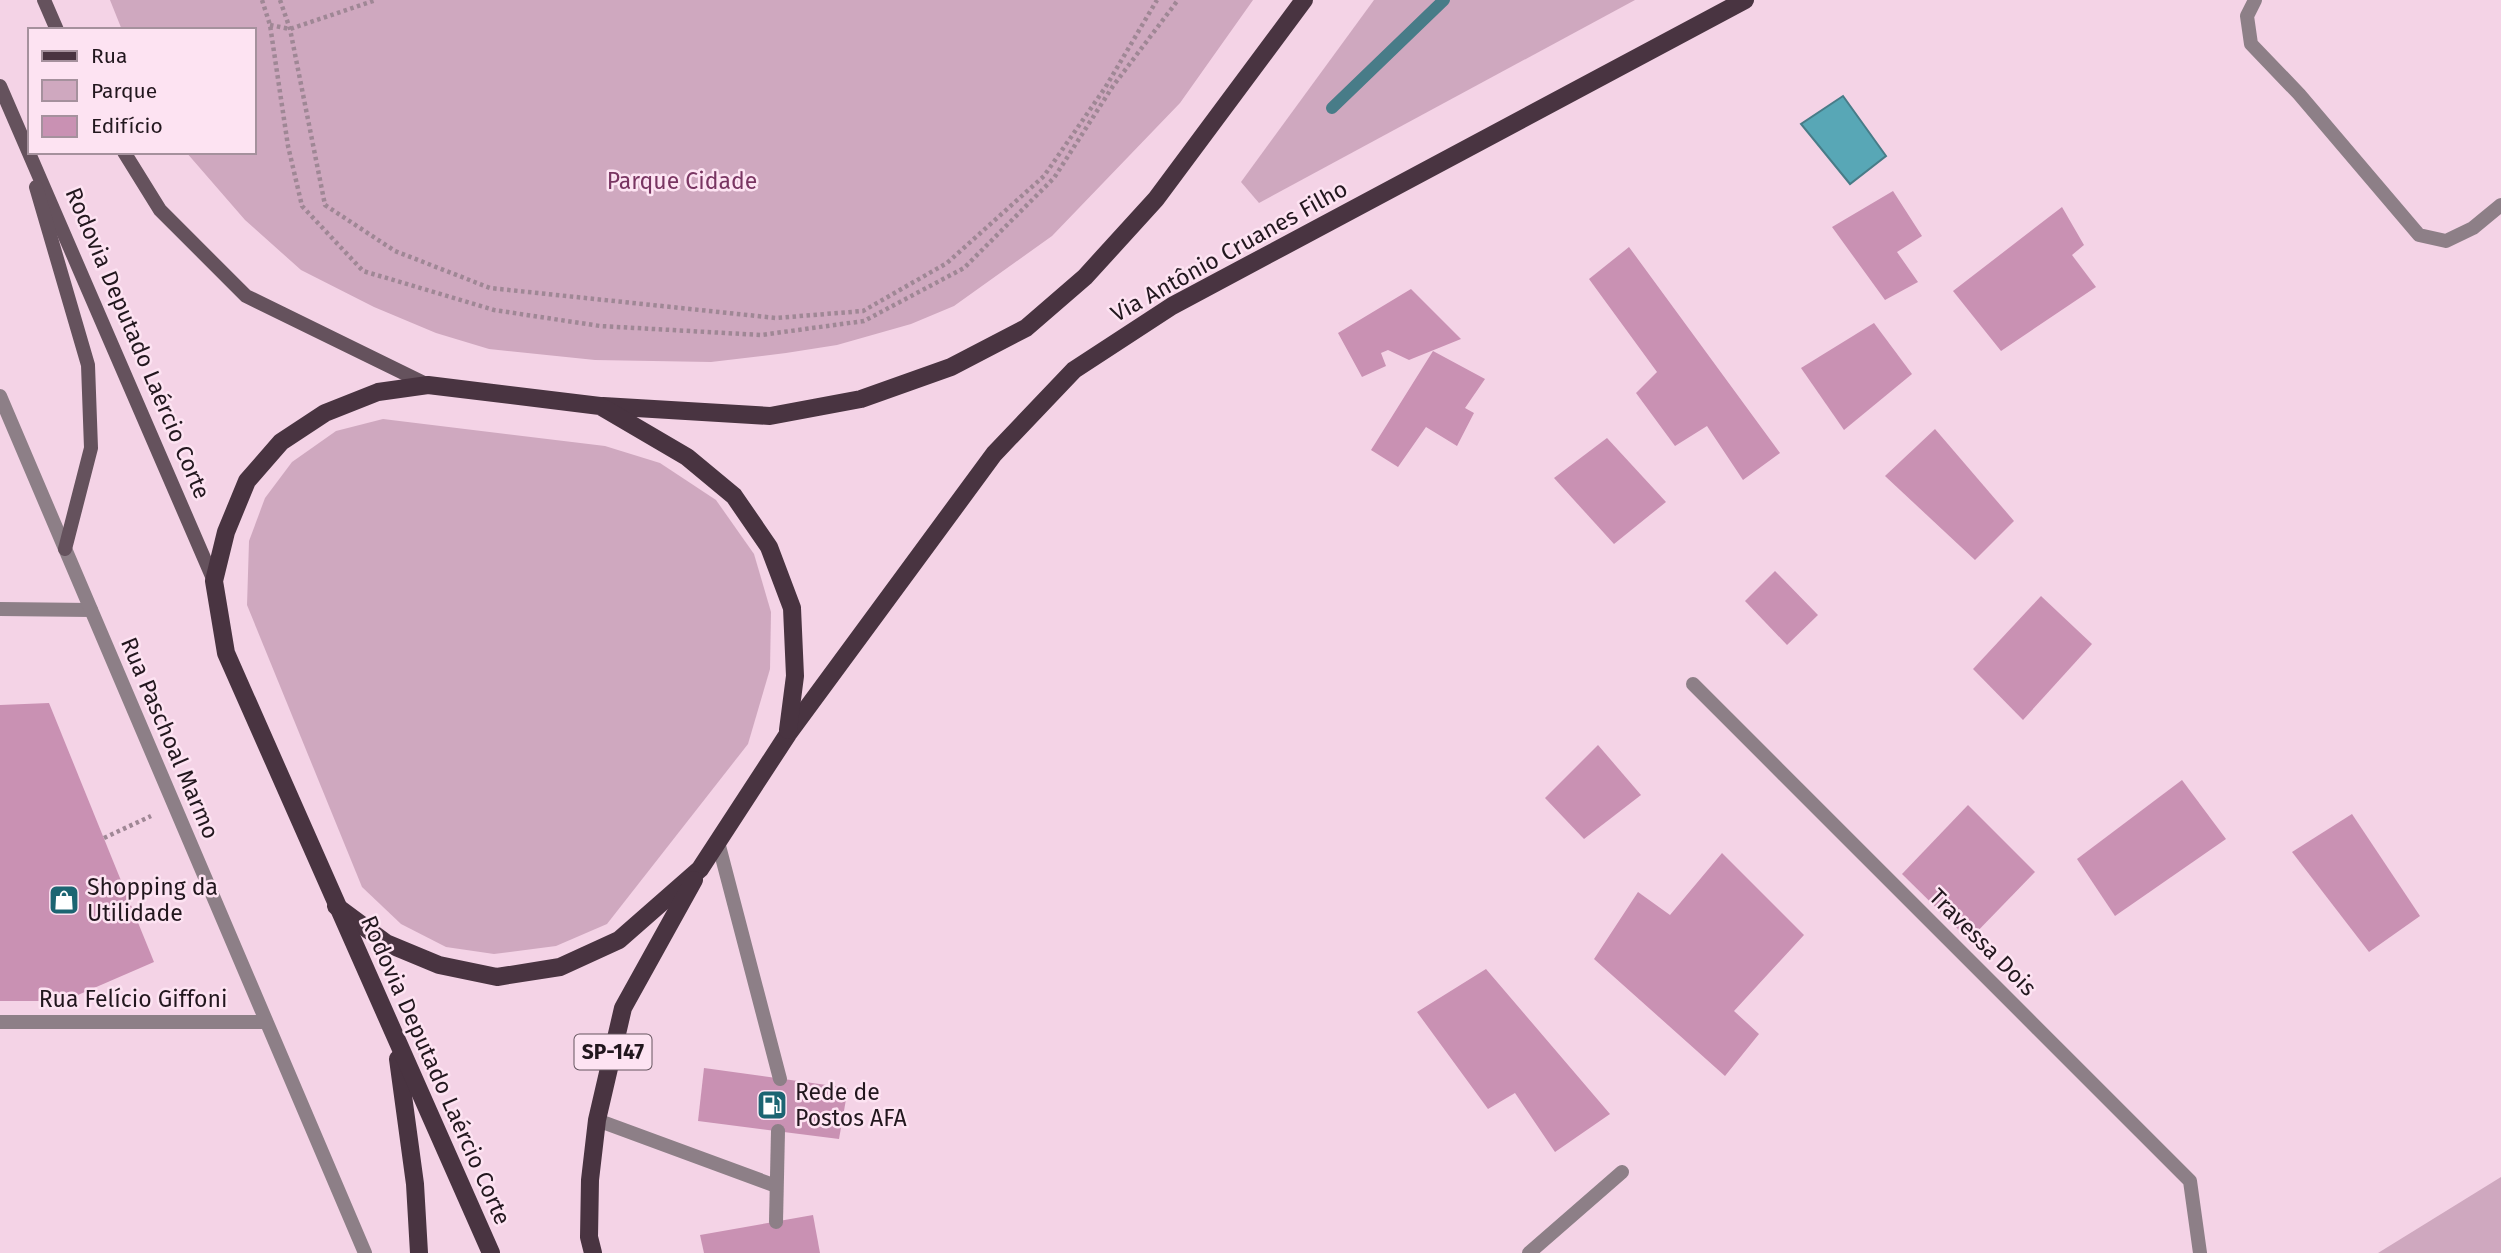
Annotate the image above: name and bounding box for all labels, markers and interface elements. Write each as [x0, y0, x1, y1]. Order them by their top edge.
legend [28, 28, 256, 154]
text: Rua [91, 43, 127, 69]
text: Parque [91, 78, 157, 104]
text: Edifício [91, 113, 163, 139]
park label: Parque Cidade [607, 167, 757, 195]
street label: Via Antônio Cruanes Filho [1106, 174, 1352, 328]
street label: Rodovia Deputado Laércio Corte [60, 183, 216, 503]
street label: Rua Paschoal Marmo [115, 633, 225, 843]
place label: Shopping da Utilidade [87, 873, 218, 927]
street label: Travessa Dois [1923, 882, 2043, 1002]
shop icon: Shopping da Utilidade [47, 883, 81, 917]
street label: Rodovia Deputado Laércio Corte [355, 911, 517, 1229]
street label: Rua Felício Giffoni [39, 985, 227, 1013]
road number: SP-147 [574, 1034, 652, 1070]
place label: Rede de Postos AFA [795, 1078, 907, 1132]
fuel station icon: Rede de Postos AFA [755, 1088, 789, 1122]

